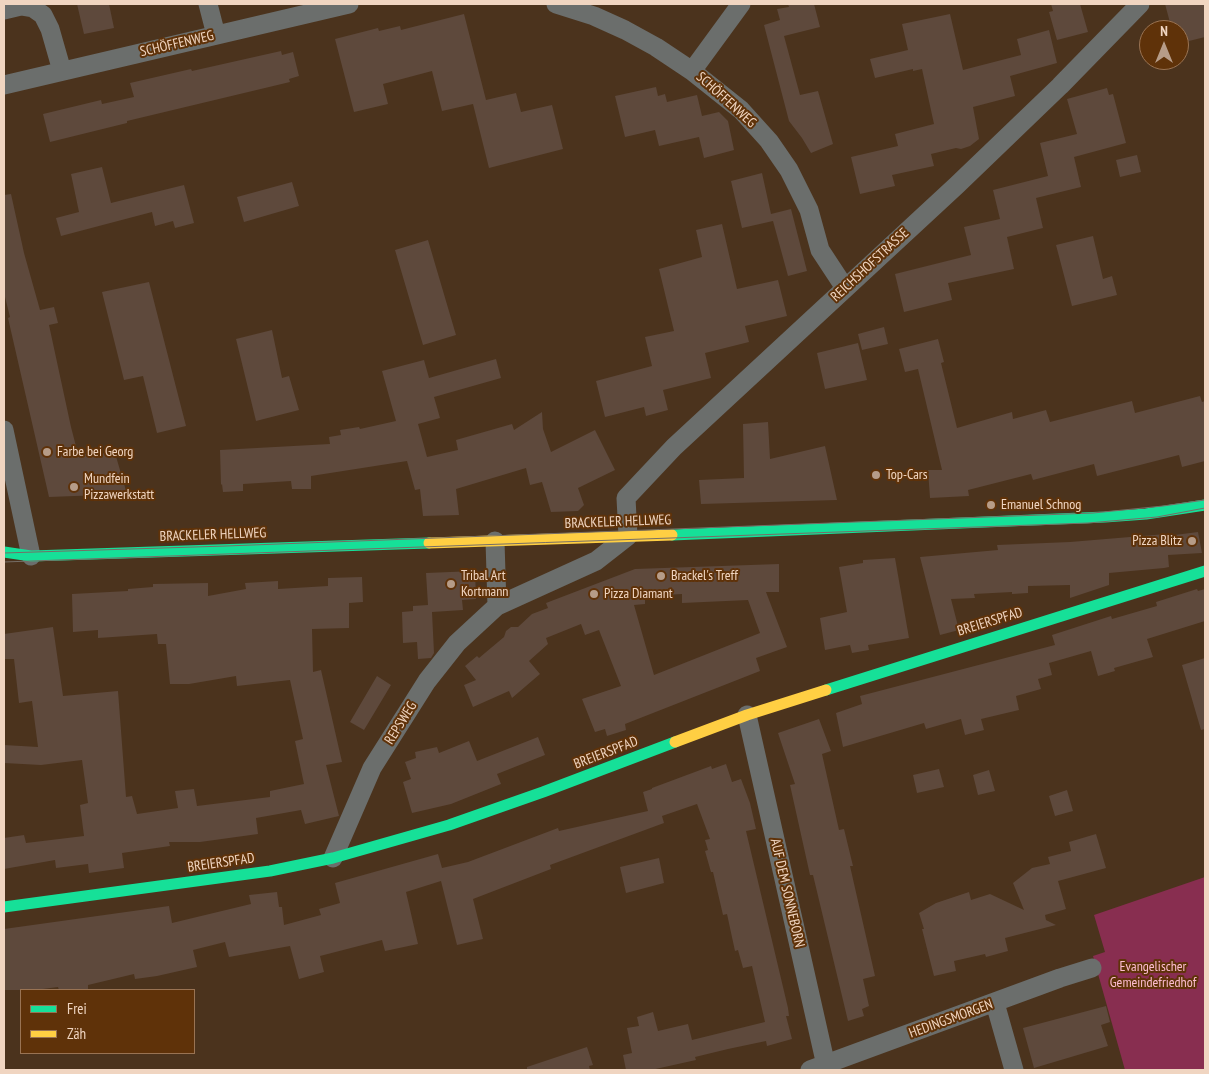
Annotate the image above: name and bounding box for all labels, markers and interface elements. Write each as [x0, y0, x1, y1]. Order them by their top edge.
north arrow [1139, 20, 1189, 70]
text: N [1160, 22, 1168, 40]
street label: SCHÖFFENWEG [139, 27, 215, 61]
street label: SCHÖFFENWEG [693, 69, 759, 131]
street label: REICHSHOFSTRASSE [828, 225, 912, 305]
place label: Farbe bei Georg [57, 444, 133, 460]
marker: Farbe bei Georg [41, 446, 53, 458]
place label: Top-Cars [886, 467, 927, 483]
marker: Top-Cars [870, 469, 882, 481]
place label: Mundfein Pizzawerkstatt [84, 471, 154, 504]
marker: Mundfein Pizzawerkstatt [68, 481, 80, 493]
place label: Emanuel Schnog [1001, 497, 1081, 513]
marker: Emanuel Schnog [985, 499, 997, 511]
street label: BRACKELER HELLWEG [564, 512, 672, 532]
street label: BRACKELER HELLWEG [159, 525, 267, 545]
place label: Pizza Blitz [1132, 533, 1182, 549]
marker: Pizza Blitz [1186, 535, 1198, 547]
place label: Tribal Art Kortmann [461, 568, 508, 600]
place label: Brackel's Treff [671, 568, 738, 584]
marker: Brackel's Treff [655, 570, 667, 582]
marker: Tribal Art Kortmann [445, 578, 457, 590]
place label: Pizza Diamant [604, 586, 673, 602]
marker: Pizza Diamant [588, 588, 600, 600]
street label: BREIERSPFAD [955, 604, 1025, 640]
street label: REPSWEG [381, 698, 421, 748]
street label: BREIERSPFAD [572, 733, 640, 773]
street label: AUF DEM SONNEBORN [766, 837, 808, 949]
street label: BREIERSPFAD [186, 850, 256, 876]
park label: Evangelischer Gemeindefriedhof [1110, 959, 1196, 992]
legend [20, 989, 195, 1054]
street label: HEDINGSMORGEN [907, 996, 995, 1042]
text: Frei [67, 999, 87, 1018]
text: Zäh [67, 1024, 86, 1043]

